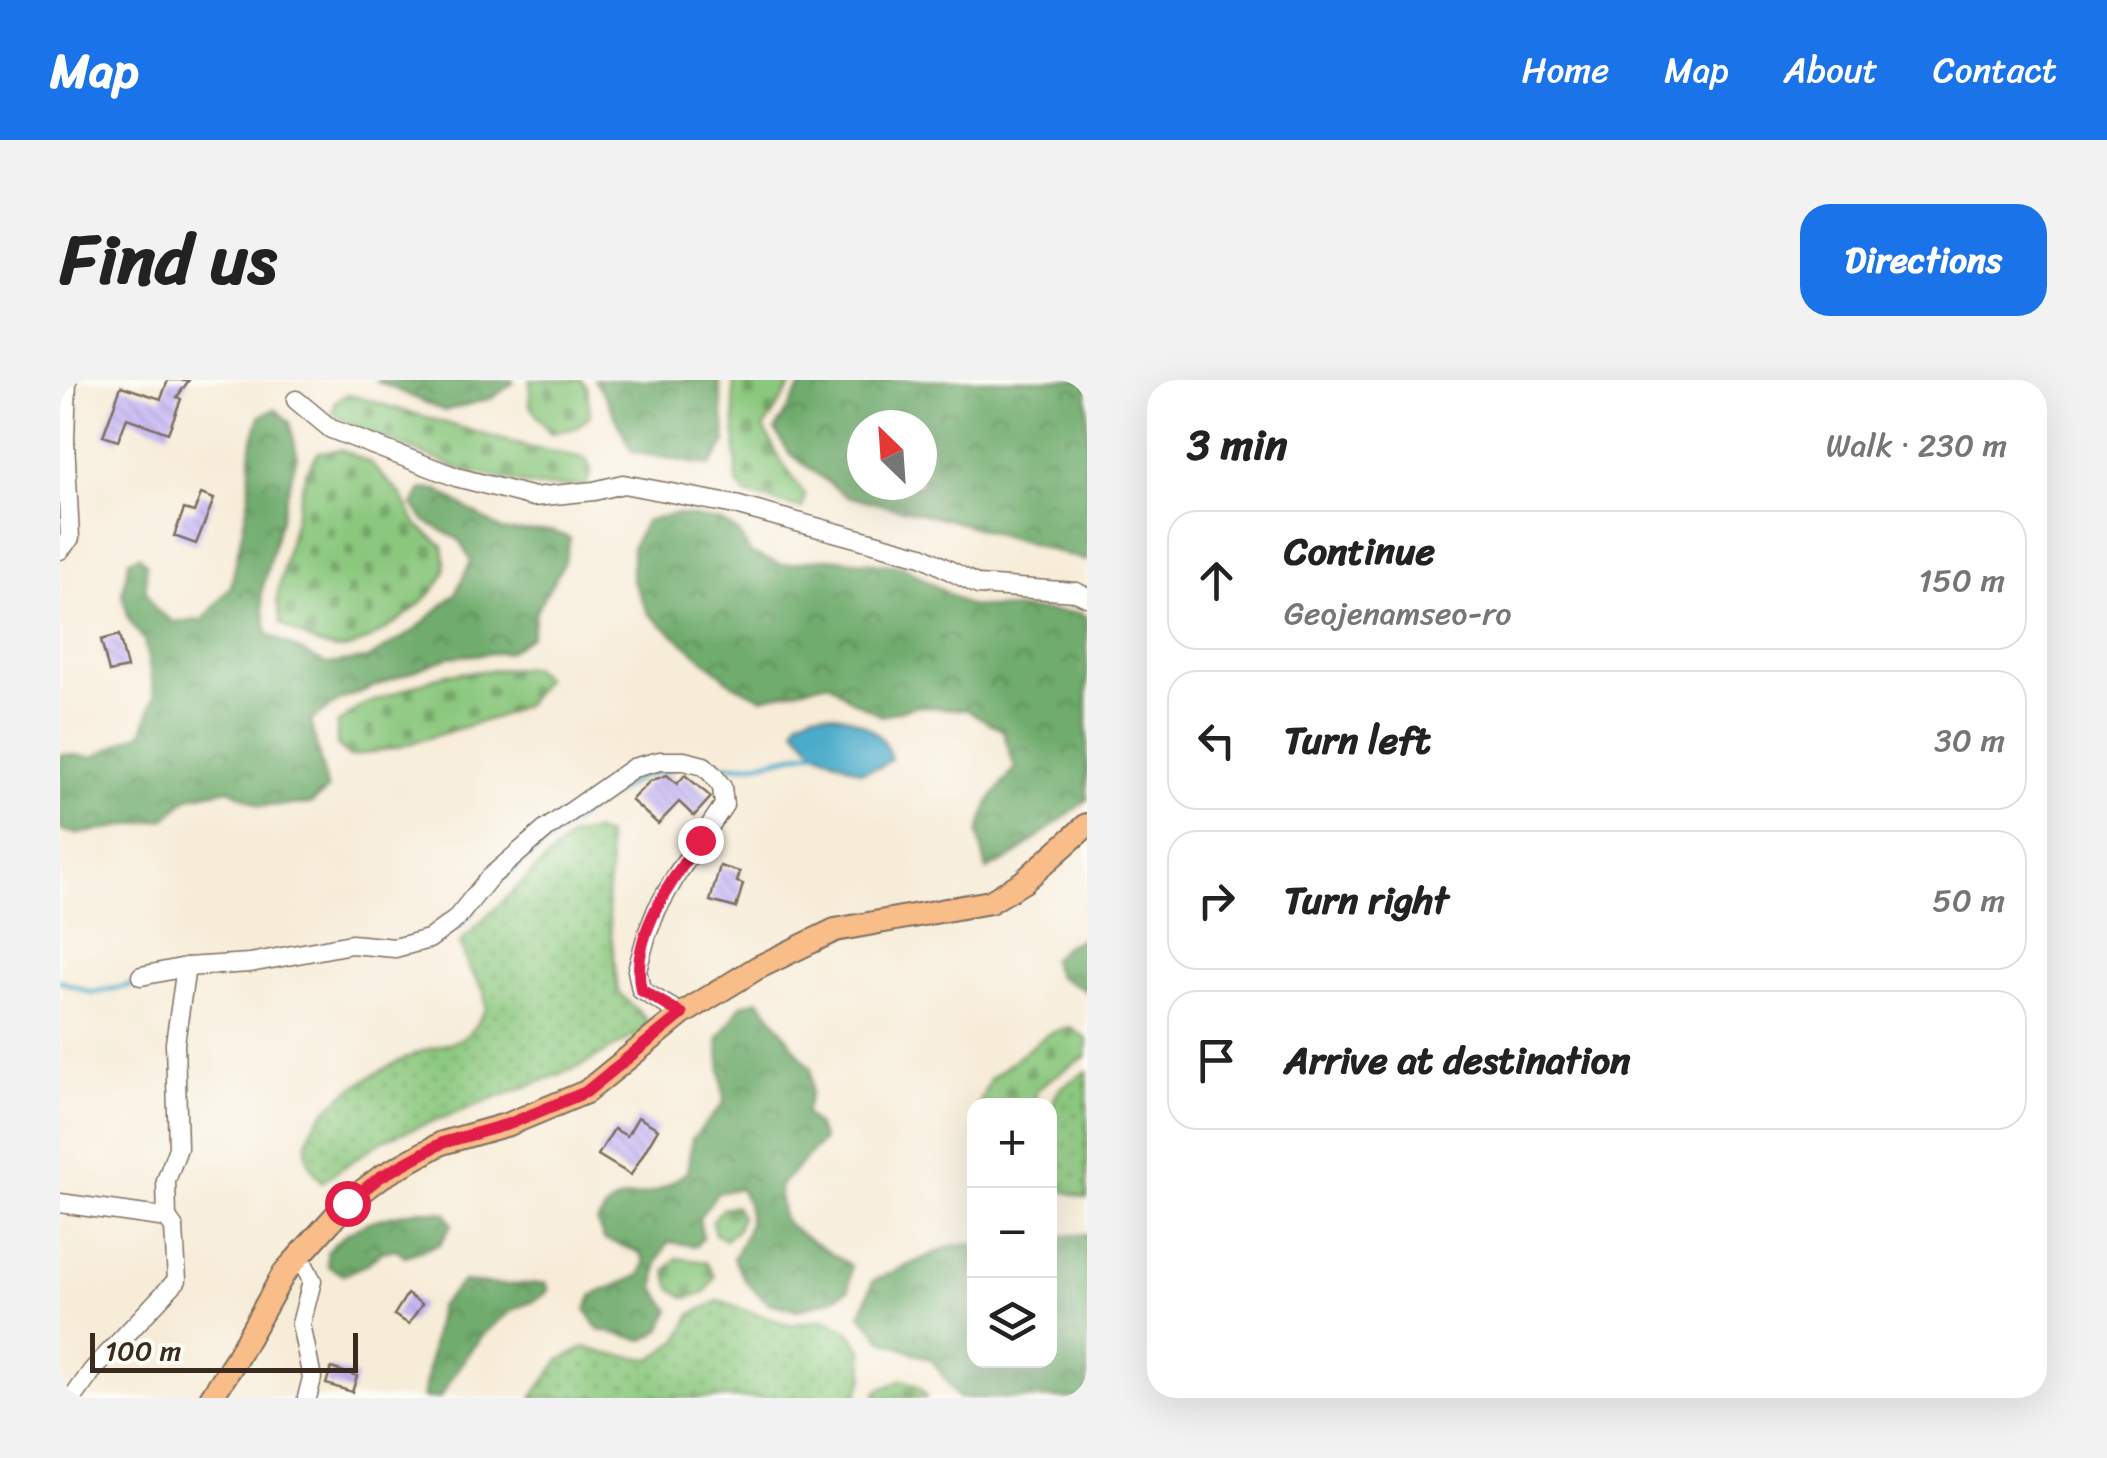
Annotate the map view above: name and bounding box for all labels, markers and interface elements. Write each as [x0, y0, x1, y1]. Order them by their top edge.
text: Map [50, 28, 139, 113]
text: Home [1522, 39, 1609, 101]
text: Map [1664, 39, 1729, 101]
text: About [1784, 39, 1878, 101]
text: Contact [1933, 39, 2057, 101]
text: Find us [60, 198, 277, 322]
button: Directions [1800, 204, 2047, 316]
text: 3 min [1187, 408, 1287, 482]
north arrow [847, 410, 937, 500]
text: Walk · 230 m [1826, 417, 2007, 474]
text: Continue [1284, 518, 1435, 585]
text: 150 m [1919, 552, 2005, 609]
icon: ahead [1189, 553, 1244, 608]
text: Geojenamseo-ro [1284, 585, 1512, 642]
text: Turn left [1284, 707, 1430, 774]
text: 30 m [1934, 712, 2005, 769]
icon: left [1189, 713, 1244, 768]
route end [678, 818, 724, 864]
text: Turn right [1284, 867, 1449, 934]
text: 50 m [1932, 872, 2005, 929]
icon: right [1189, 873, 1244, 928]
text: Arrive at destination [1284, 1027, 1631, 1094]
icon: arrive [1189, 1033, 1244, 1088]
map controls [967, 1098, 1057, 1368]
button: + [967, 1098, 1057, 1188]
route start [325, 1181, 371, 1227]
button: − [967, 1188, 1057, 1278]
button: layers [967, 1278, 1057, 1368]
text: 100 m [105, 1326, 181, 1375]
scale bar [90, 1328, 358, 1373]

